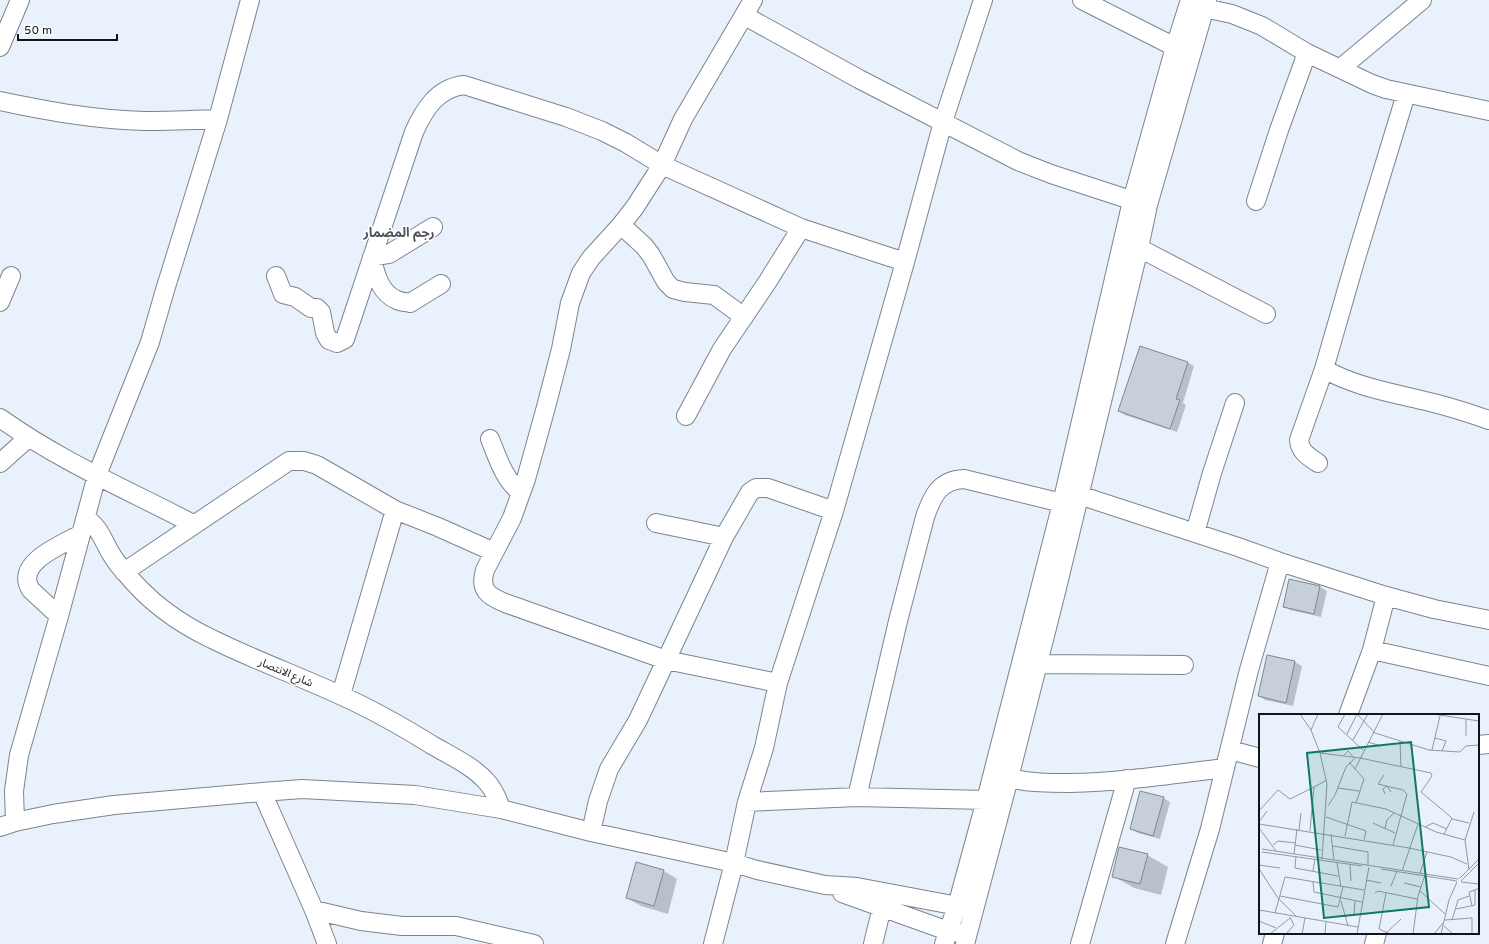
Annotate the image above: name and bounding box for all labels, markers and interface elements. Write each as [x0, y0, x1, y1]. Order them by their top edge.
scale bar [18, 16, 117, 42]
text: 50 m [24, 23, 52, 39]
district label: رجم المضمار [363, 226, 434, 243]
street label: شارع الانتصار [255, 655, 315, 691]
inset map [1259, 714, 1479, 934]

